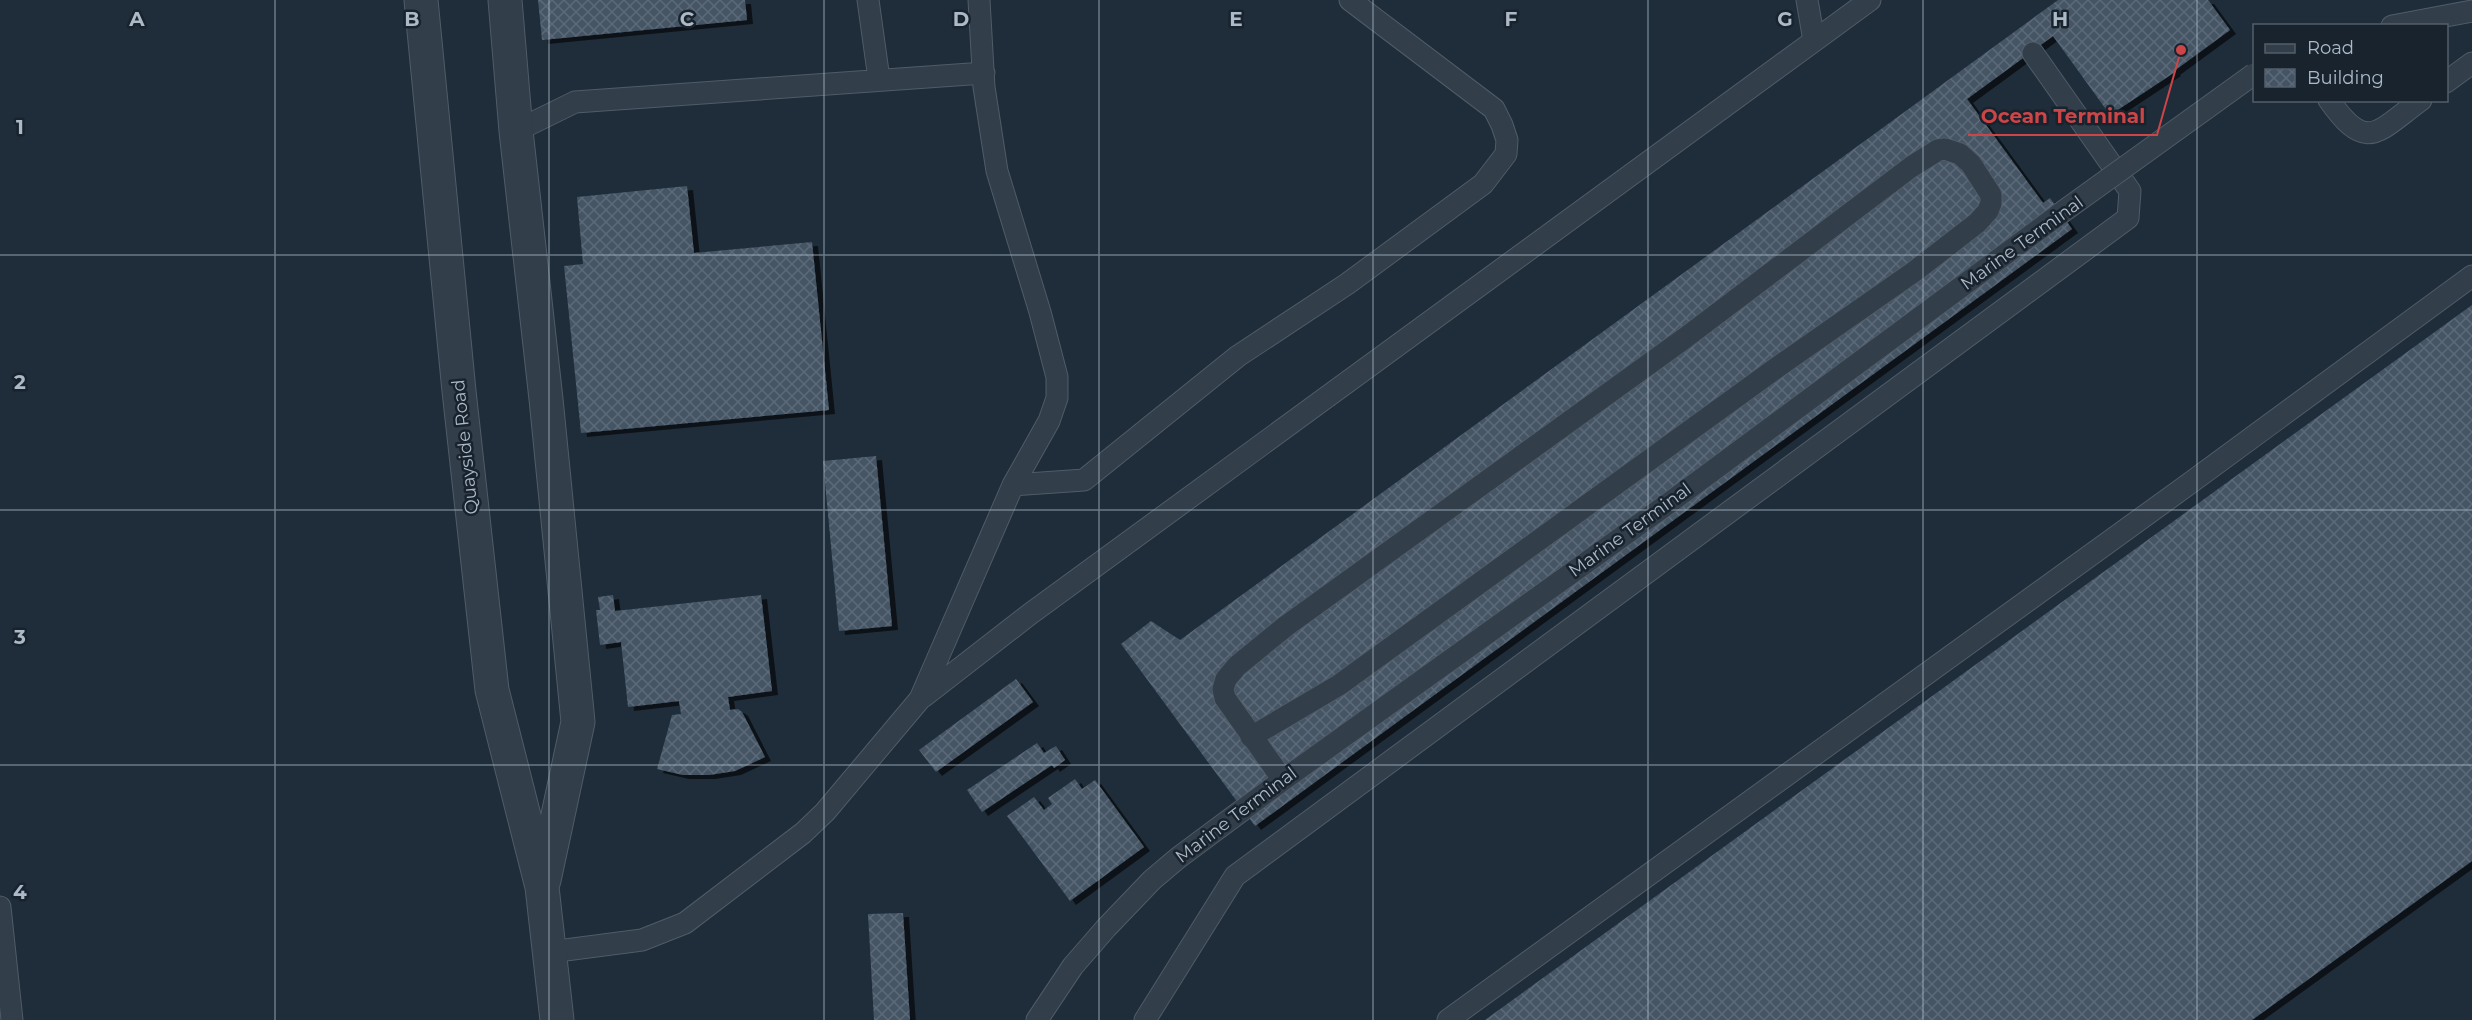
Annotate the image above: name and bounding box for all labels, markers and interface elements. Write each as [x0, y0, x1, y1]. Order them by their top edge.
text: A [128, 7, 145, 31]
text: B [404, 7, 420, 31]
text: C [680, 7, 695, 31]
text: D [953, 7, 969, 31]
text: E [1229, 7, 1243, 31]
text: F [1505, 7, 1518, 31]
text: G [1777, 7, 1793, 31]
text: H [2052, 7, 2068, 31]
legend [2253, 24, 2448, 102]
text: Road [2307, 37, 2354, 59]
text: Building [2307, 67, 2384, 89]
callout: Ocean Terminal [1968, 97, 2157, 135]
text: Ocean Terminal [1981, 104, 2145, 128]
text: 1 [16, 115, 24, 139]
street label: Marine Terminal [1956, 191, 2088, 295]
text: 2 [14, 370, 26, 394]
street label: Quayside Road [447, 378, 483, 516]
street label: Marine Terminal [1564, 478, 1696, 582]
text: 3 [13, 625, 26, 649]
street label: Marine Terminal [1171, 762, 1301, 868]
text: 4 [13, 880, 27, 904]

